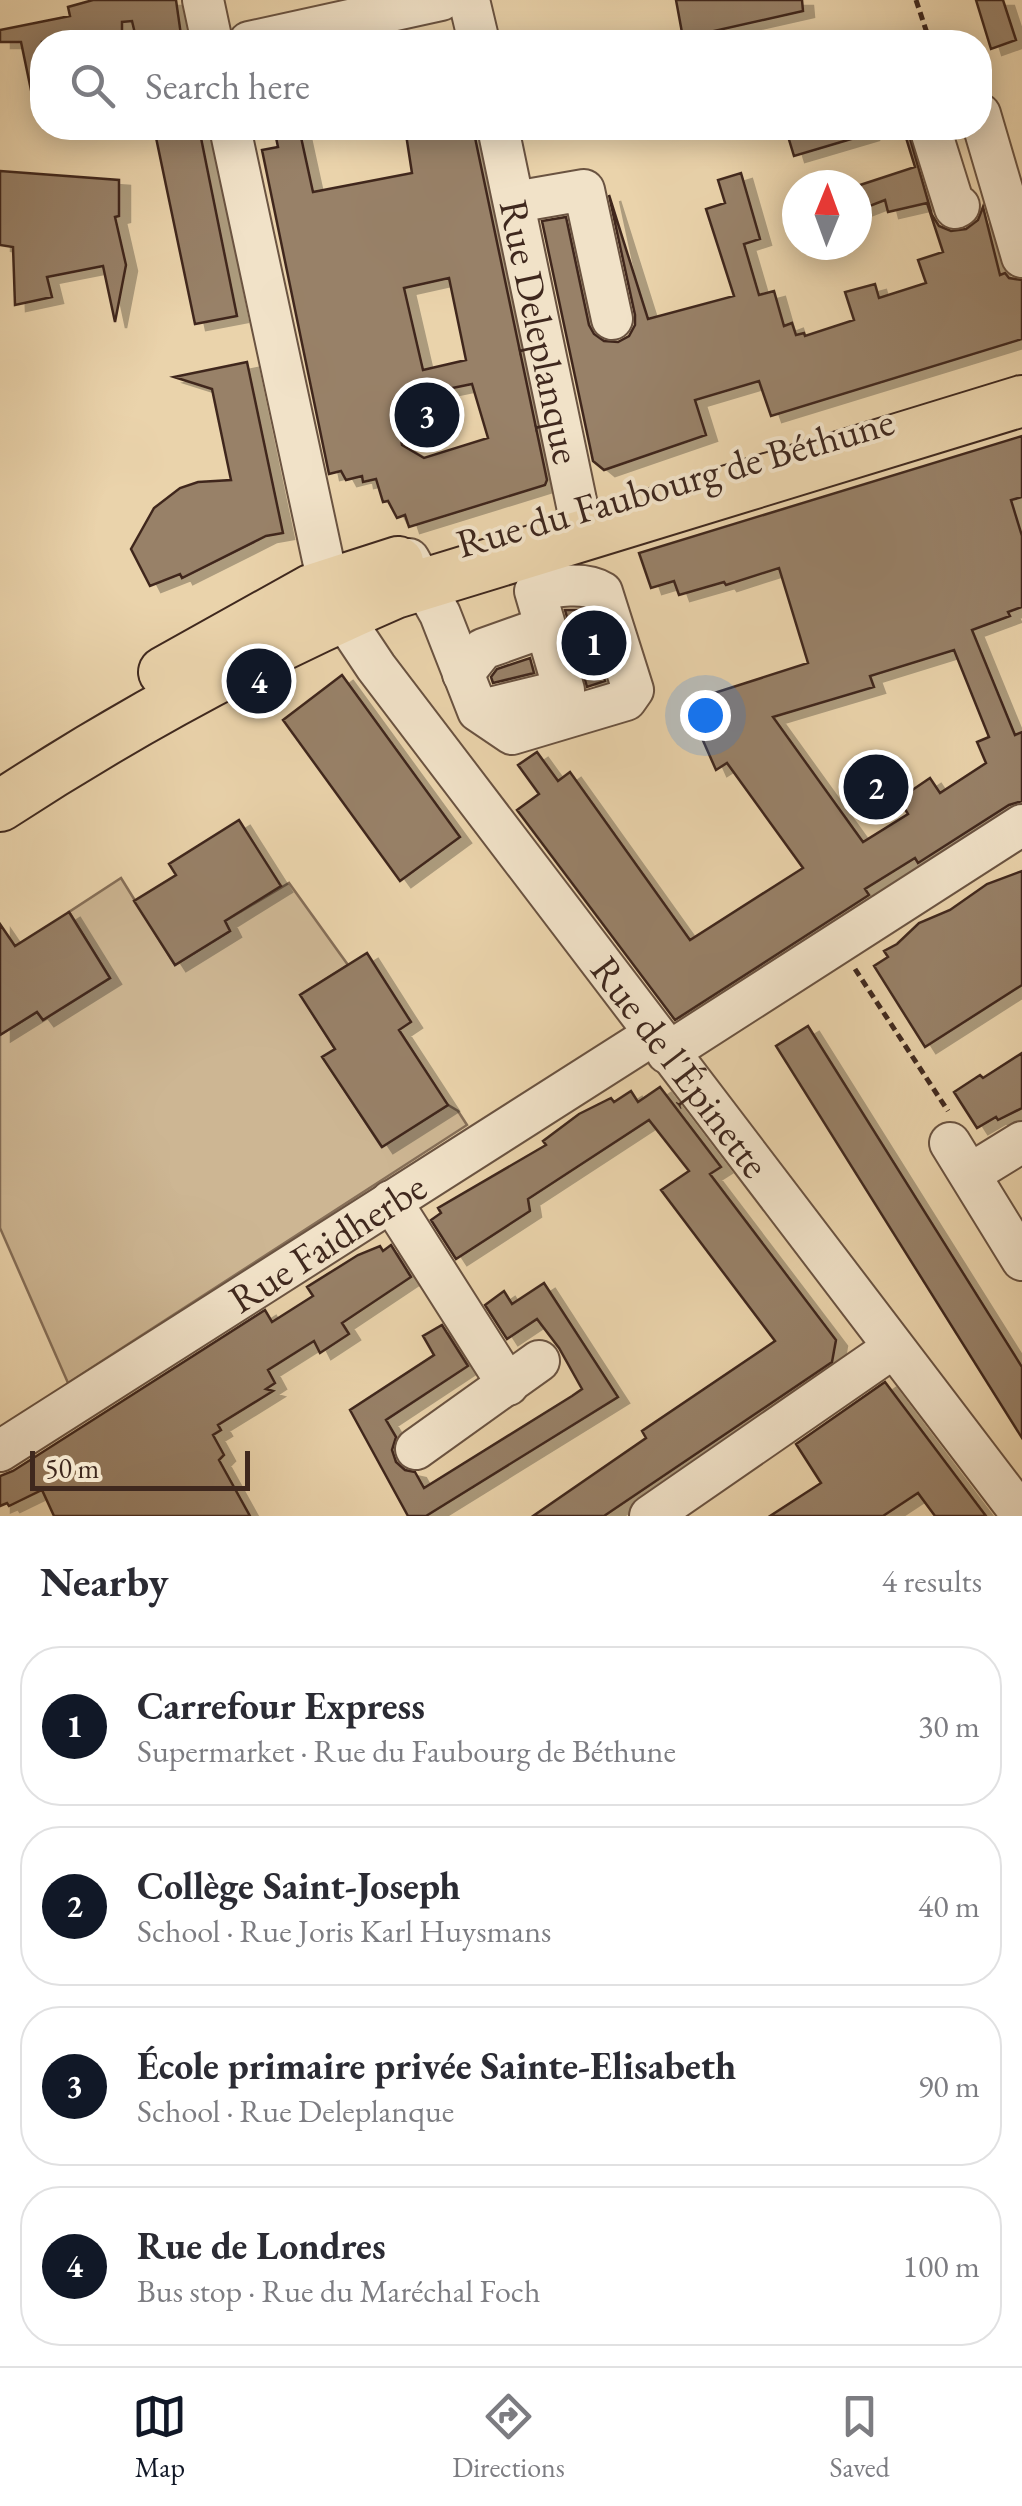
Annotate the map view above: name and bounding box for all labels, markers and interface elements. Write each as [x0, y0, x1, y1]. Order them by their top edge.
search box [30, 30, 992, 140]
icon: search [65, 58, 120, 113]
text: Search here [145, 61, 310, 110]
north arrow [782, 170, 872, 260]
street label: Rue Deleplanque [488, 195, 594, 468]
pin: 3 [394, 378, 460, 452]
street label: Rue du Faubourg de Béthune [450, 395, 900, 569]
pin: 1 [562, 606, 626, 680]
pin: 4 [226, 644, 292, 718]
your location [680, 690, 731, 741]
pin: 2 [844, 750, 908, 824]
street label: Rue de l'Épinette [579, 945, 782, 1188]
street label: Rue Faidherbe [219, 1160, 436, 1325]
scale bar [30, 1446, 250, 1490]
text: 50 m [45, 1450, 99, 1486]
text: Nearby [40, 1554, 169, 1609]
text: 4 results [882, 1560, 982, 1602]
text: Carrefour Express [137, 1681, 425, 1730]
text: 1 [66, 1705, 83, 1747]
text: 30 m [918, 1705, 980, 1747]
text: Supermarket · Rue du Faubourg de Béthune [137, 1730, 676, 1772]
text: Collège Saint-Joseph [137, 1861, 461, 1910]
text: 2 [66, 1885, 83, 1927]
text: 40 m [918, 1885, 980, 1927]
text: School · Rue Joris Karl Huysmans [137, 1910, 551, 1952]
text: École primaire privée Sainte-Elisabeth [137, 2041, 736, 2090]
text: 3 [66, 2065, 83, 2107]
text: 90 m [918, 2065, 980, 2107]
text: School · Rue Deleplanque [137, 2090, 454, 2132]
text: Rue de Londres [137, 2221, 386, 2270]
text: 4 [66, 2245, 83, 2287]
text: 100 m [903, 2245, 980, 2287]
text: Bus stop · Rue du Maréchal Foch [137, 2270, 540, 2312]
tab: Map [132, 2389, 187, 2485]
tab: Directions [452, 2389, 565, 2485]
tab: Saved [830, 2389, 890, 2485]

